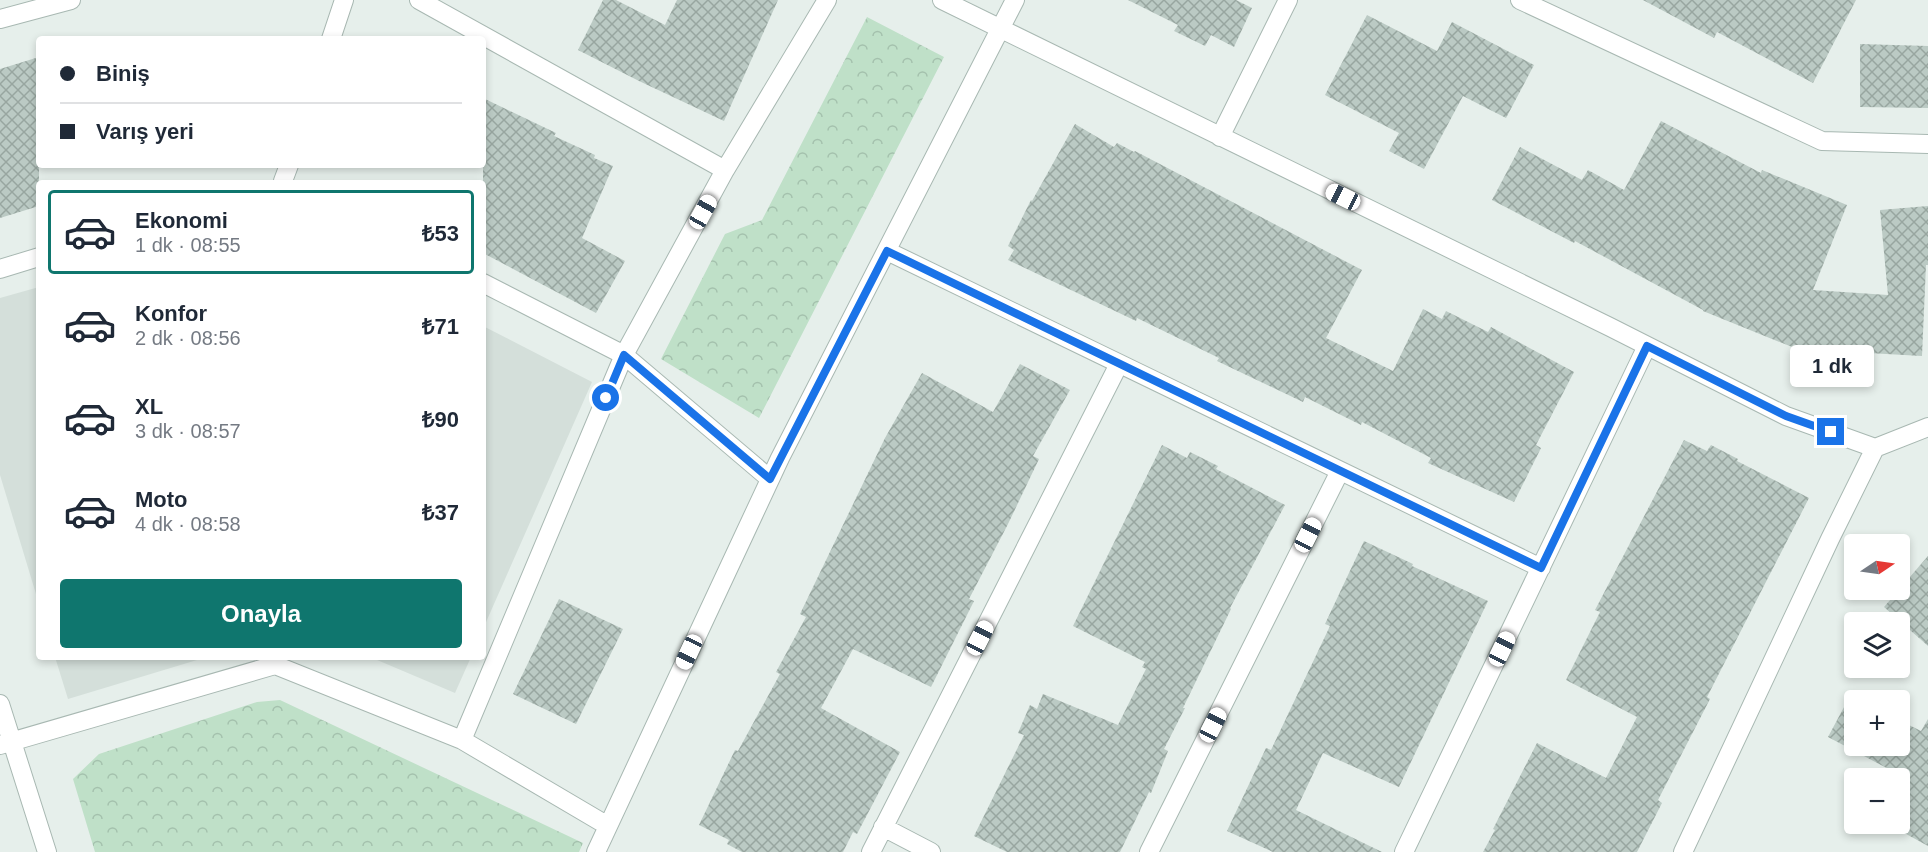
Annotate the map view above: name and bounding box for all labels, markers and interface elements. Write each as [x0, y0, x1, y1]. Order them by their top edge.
text: Biniş [96, 61, 150, 86]
text: Varış yeri [96, 119, 194, 144]
car [1323, 181, 1363, 213]
car [686, 192, 720, 232]
icon: car [63, 205, 117, 259]
text: Ekonomi [135, 208, 228, 233]
text: ₺53 [422, 221, 459, 246]
text: 1 dk · 08:55 [135, 234, 241, 256]
icon: car [63, 298, 117, 352]
text: Konfor [135, 301, 207, 326]
text: ₺71 [422, 314, 459, 339]
text: 2 dk · 08:56 [135, 327, 241, 349]
callout: 1 dk [1789, 345, 1873, 387]
text: 1 dk [1812, 355, 1852, 377]
route start [592, 384, 619, 411]
icon: car [63, 391, 117, 445]
text: XL [135, 394, 163, 419]
text: ₺90 [422, 407, 459, 432]
route end [1817, 418, 1844, 445]
text: 3 dk · 08:57 [135, 420, 241, 442]
icon: car [63, 484, 117, 538]
text: Moto [135, 487, 188, 512]
text: ₺37 [422, 500, 459, 525]
text: 4 dk · 08:58 [135, 513, 241, 535]
car [1292, 515, 1324, 555]
north arrow [1844, 534, 1910, 600]
map controls [1844, 534, 1910, 834]
button: Onayla [60, 579, 462, 648]
button: layers [1844, 612, 1910, 678]
car [964, 618, 996, 658]
car [1486, 629, 1518, 669]
car [673, 632, 705, 672]
button: + [1844, 690, 1910, 756]
car [1197, 705, 1229, 745]
button: − [1844, 768, 1910, 834]

